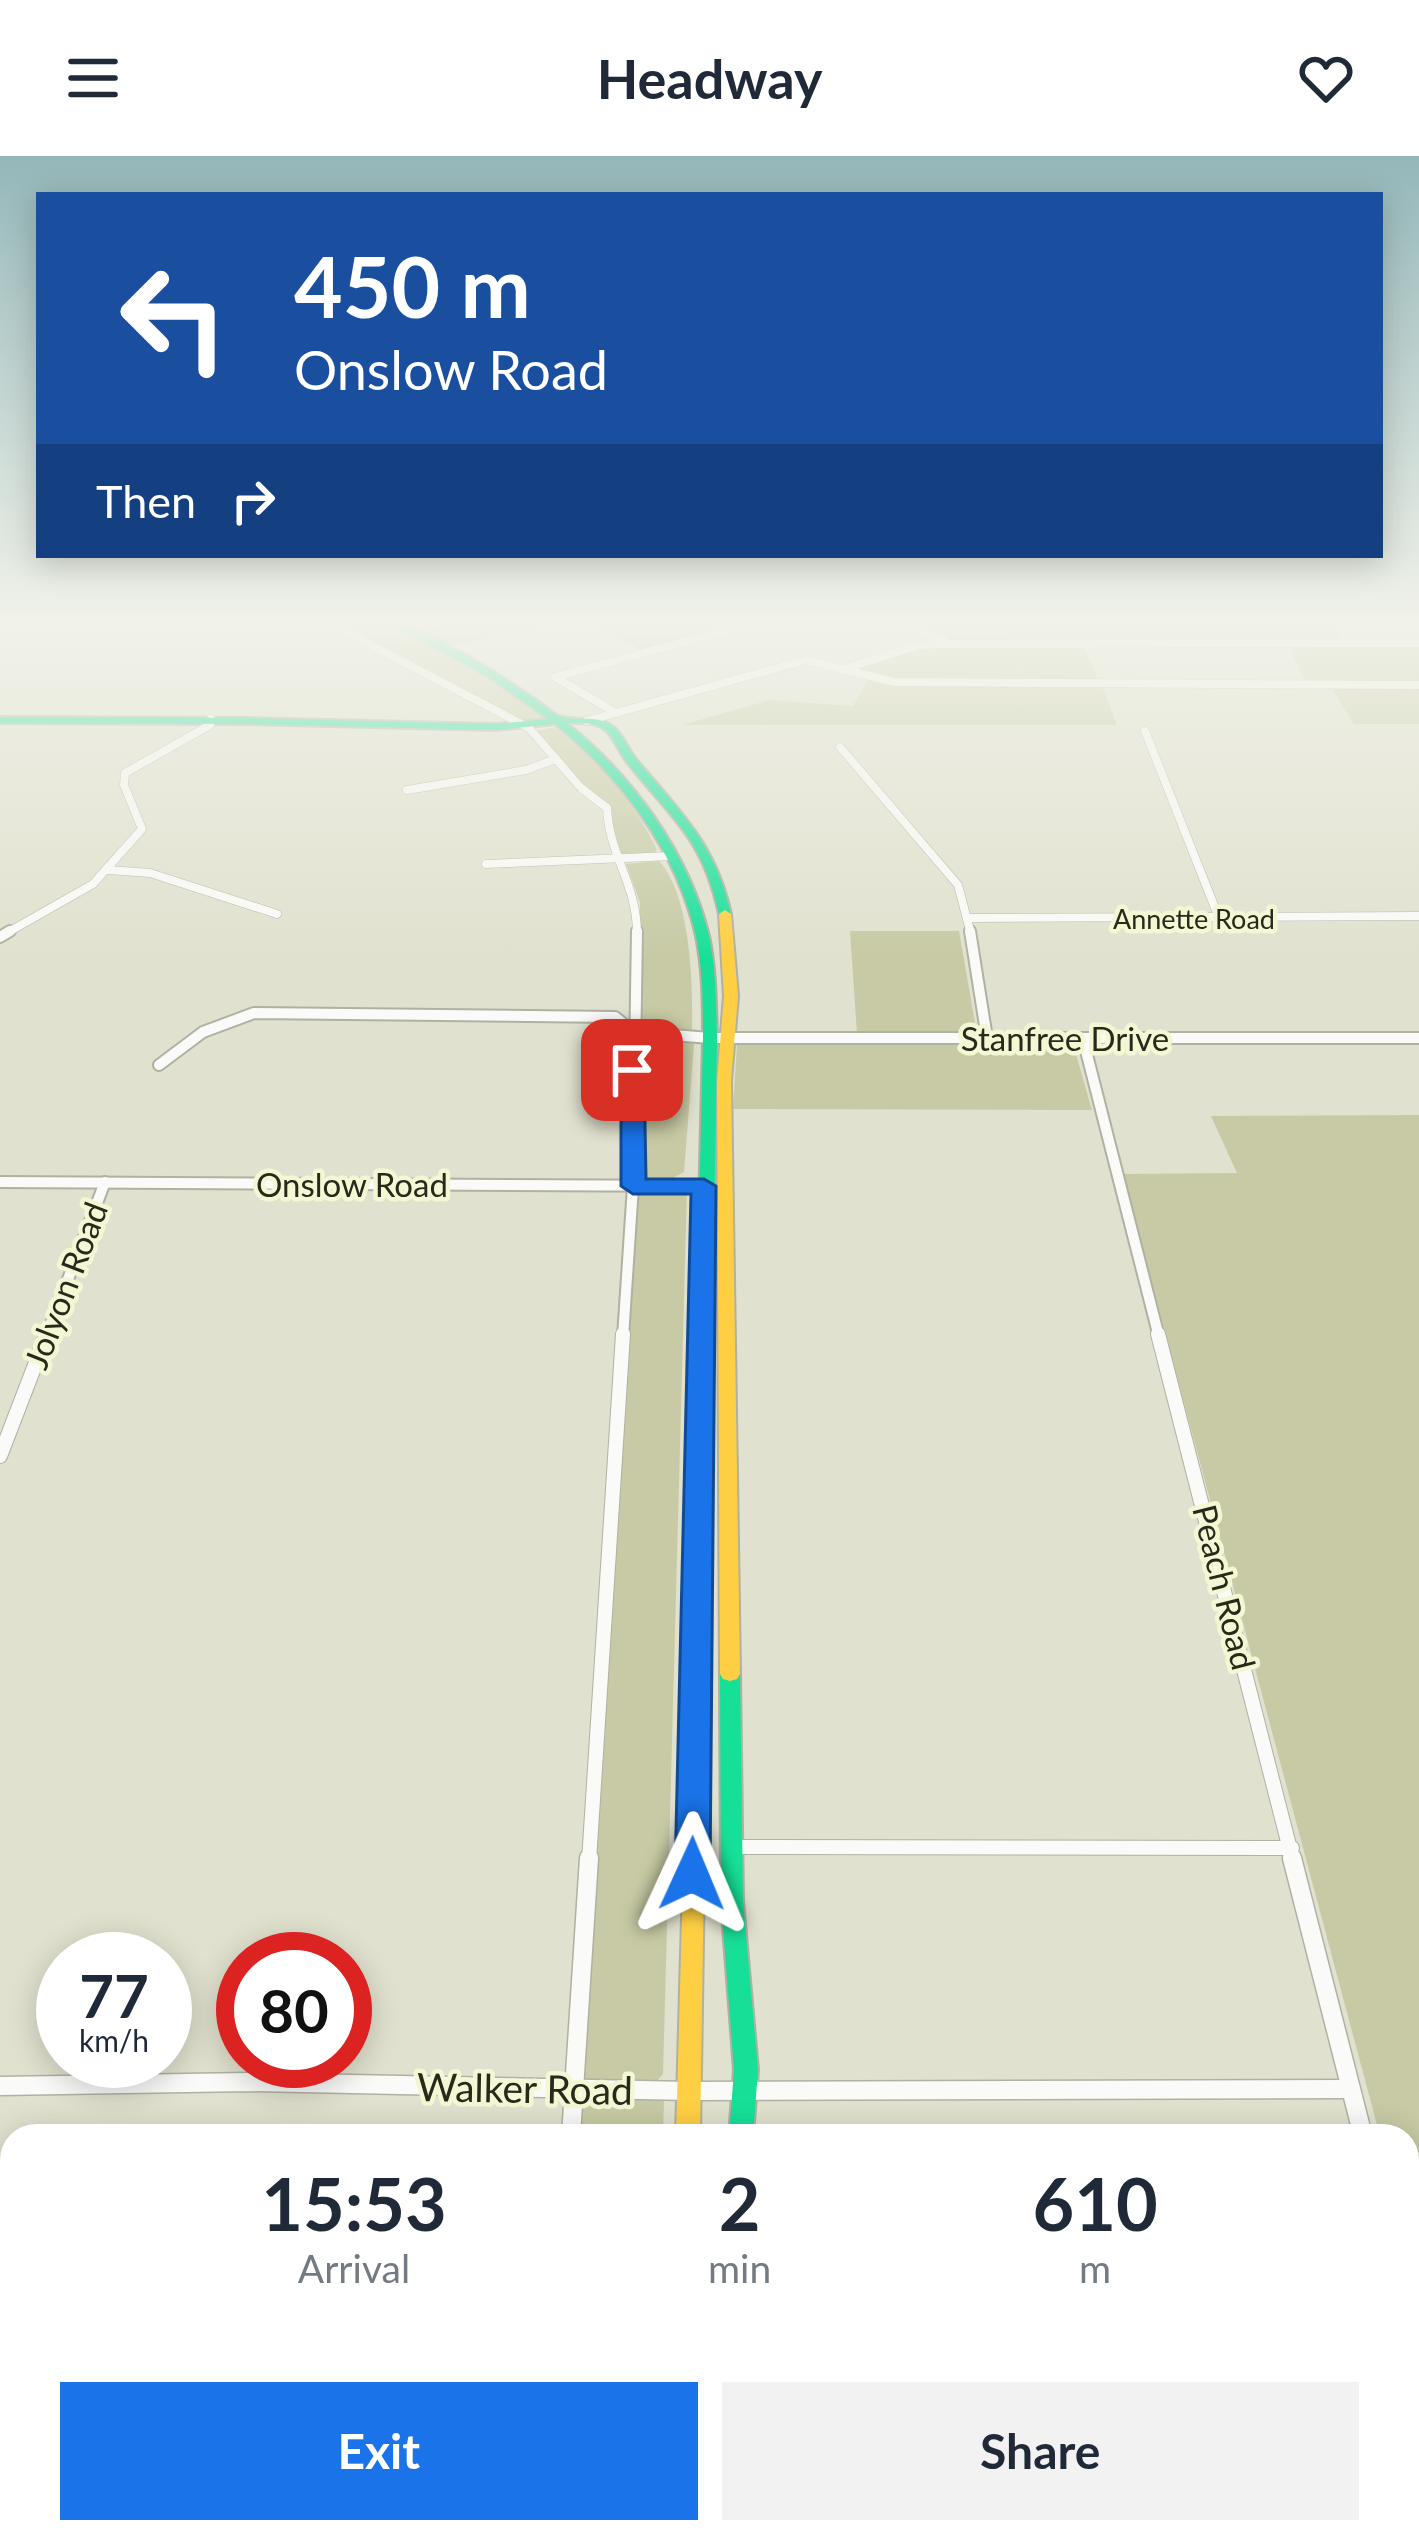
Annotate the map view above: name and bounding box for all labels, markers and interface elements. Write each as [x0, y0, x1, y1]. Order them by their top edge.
icon: menu [60, 45, 126, 111]
icon: heart [1293, 45, 1359, 111]
text: Headway [597, 46, 822, 111]
text: 450 m [294, 235, 531, 336]
icon: left [96, 240, 252, 396]
text: Onslow Road [294, 337, 608, 402]
icon: right [220, 468, 286, 534]
text: Then [96, 474, 196, 528]
street label: Annette Road [1113, 902, 1275, 935]
street label: Stanfree Drive [961, 1018, 1169, 1058]
pin [581, 1019, 683, 1121]
icon: arrive [599, 1037, 665, 1103]
street label: Onslow Road [256, 1164, 448, 1204]
street label: Jolyon Road [15, 1196, 115, 1374]
street label: Peach Road [1185, 1500, 1265, 1674]
position arrow [629, 1811, 755, 1937]
speed limit sign: 80 [216, 1932, 372, 2088]
text: 77 [79, 1959, 149, 2031]
text: km/h [79, 2022, 149, 2058]
street label: Walker Road [417, 2063, 633, 2113]
text: 15:53 [261, 2160, 447, 2246]
text: 2 [719, 2160, 761, 2246]
text: 610 [1032, 2160, 1158, 2246]
text: Arrival [298, 2245, 410, 2291]
text: min [708, 2245, 771, 2291]
text: m [1079, 2245, 1111, 2291]
button: Exit [60, 2382, 698, 2520]
button: Share [722, 2382, 1359, 2520]

